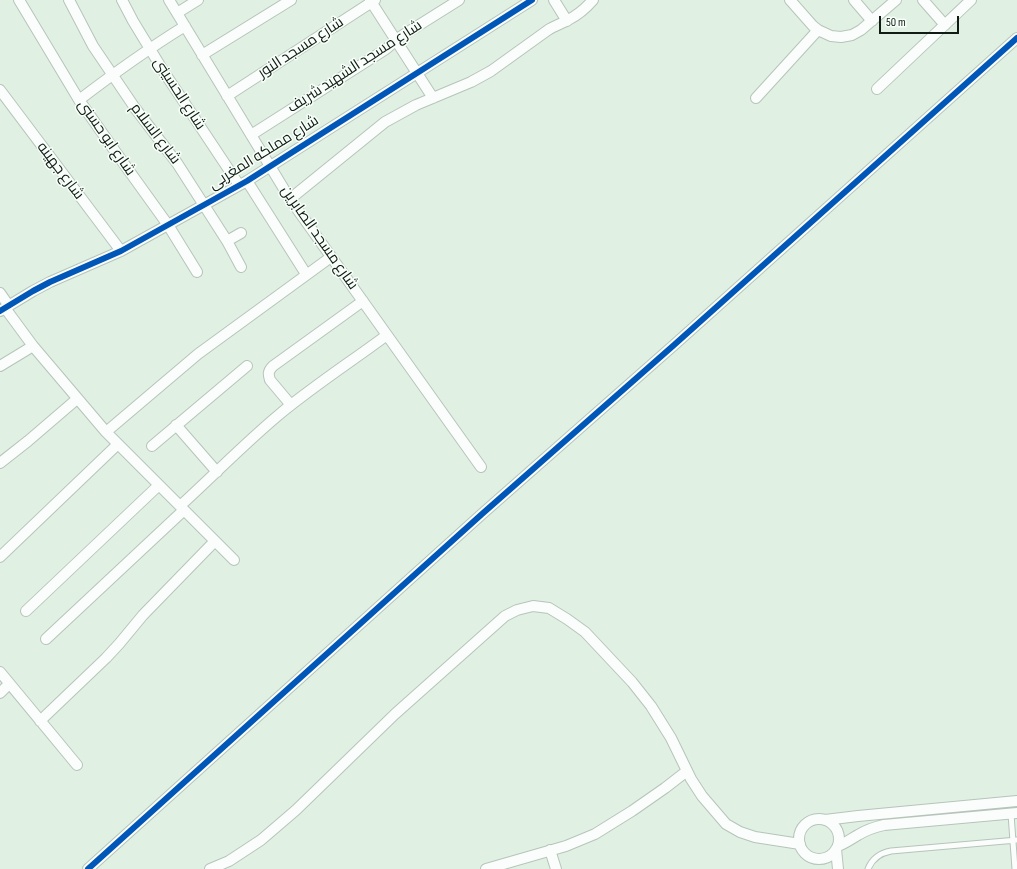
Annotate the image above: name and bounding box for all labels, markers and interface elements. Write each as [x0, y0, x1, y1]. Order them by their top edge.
scale bar [881, 8, 961, 34]
street label: شارع مسجد النور [255, 14, 347, 82]
text: 50 m [886, 15, 906, 30]
street label: شارع مسجد الشهيد شريف [284, 17, 426, 117]
street label: شارع الحسينى [149, 54, 209, 134]
street label: شارع ابو حسنى [73, 97, 139, 179]
street label: شارع السلام [126, 100, 184, 168]
street label: شارع مملكه المغربى [206, 112, 322, 194]
street label: شارع جهينه [33, 139, 87, 203]
street label: شارع مسجد الصابرين [276, 182, 362, 294]

